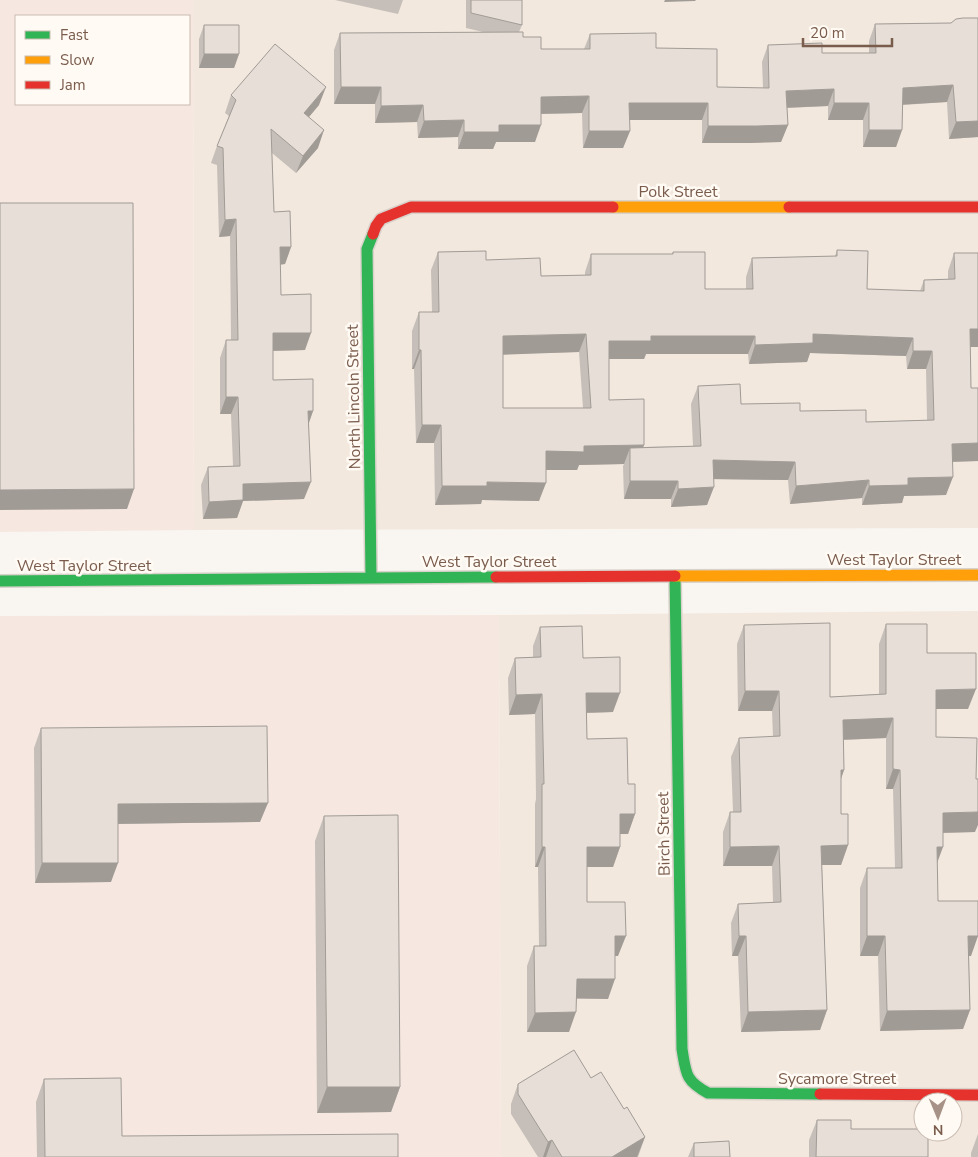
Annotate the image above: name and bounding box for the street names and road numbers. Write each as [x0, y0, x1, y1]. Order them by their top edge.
street label: Polk Street [638, 181, 718, 203]
street label: North Lincoln Street [342, 324, 366, 470]
street label: West Taylor Street [827, 549, 962, 571]
street label: West Taylor Street [422, 551, 557, 573]
street label: West Taylor Street [17, 555, 152, 577]
street label: Birch Street [652, 791, 676, 876]
street label: Sycamore Street [778, 1068, 896, 1090]

